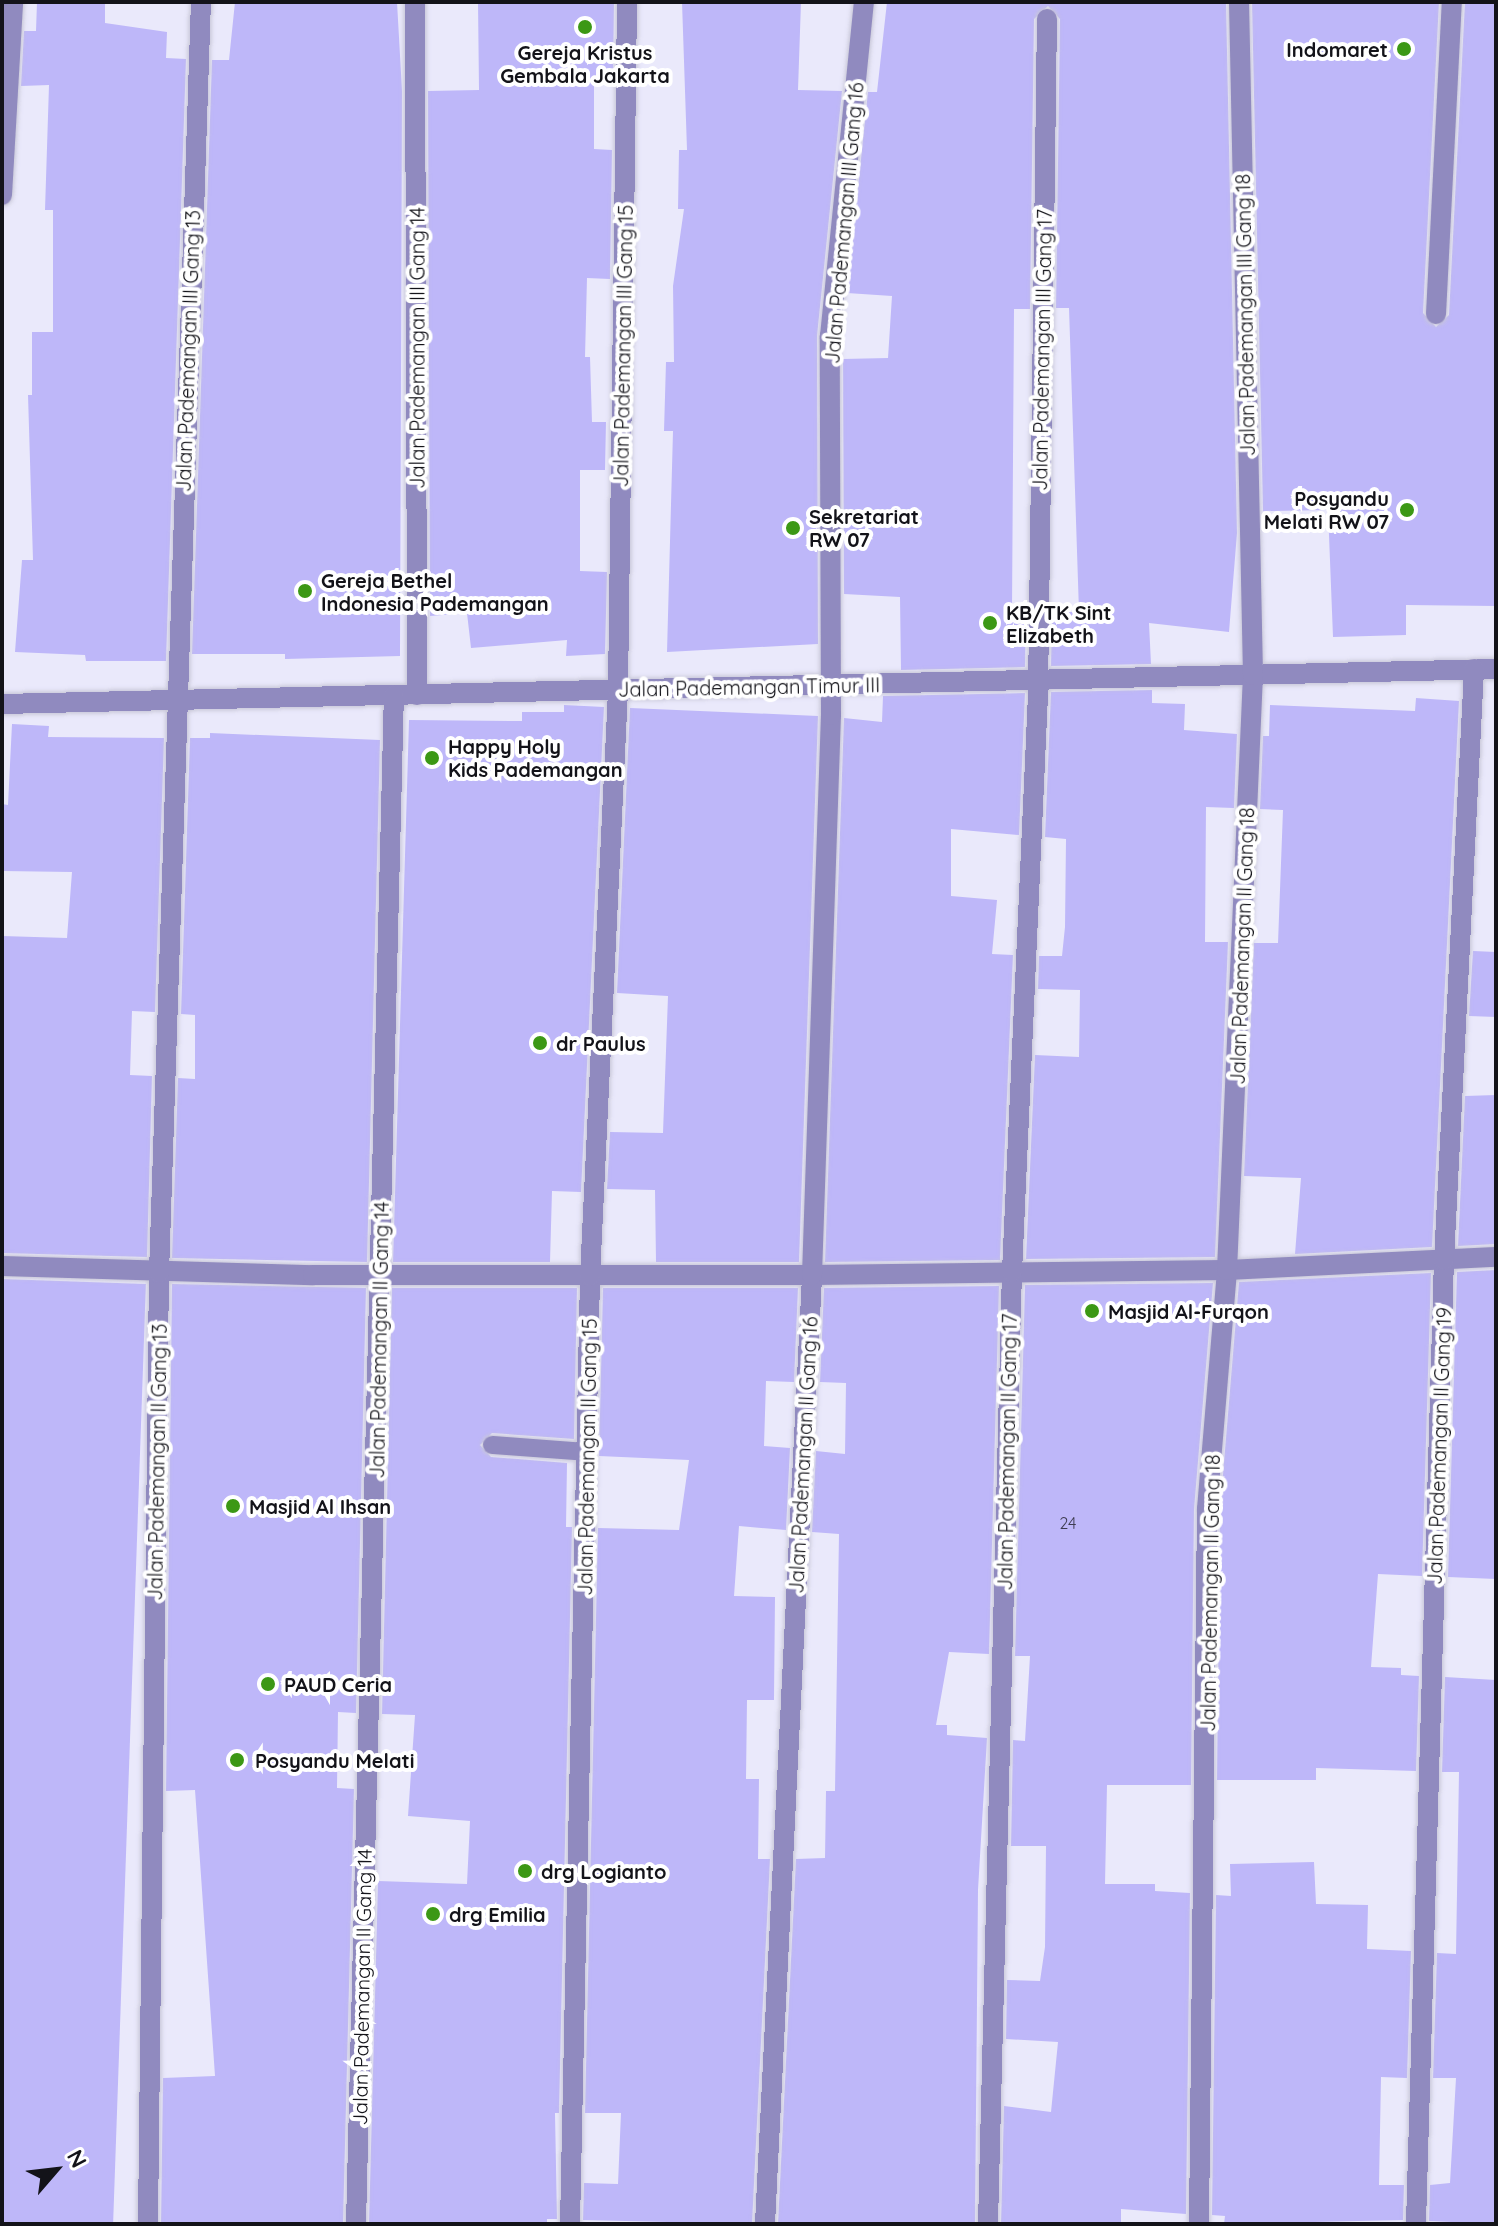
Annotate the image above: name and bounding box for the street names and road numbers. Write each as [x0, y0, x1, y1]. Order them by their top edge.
street label: Jalan Pademangan III Gang 16 [820, 81, 868, 365]
street label: Jalan Pademangan III Gang 18 [1231, 174, 1259, 456]
street label: Jalan Pademangan III Gang 15 [609, 204, 637, 488]
street label: Jalan Pademangan III Gang 14 [405, 207, 429, 489]
street label: Jalan Pademangan III Gang 17 [1028, 209, 1056, 491]
street label: Jalan Pademangan III Gang 13 [171, 210, 205, 492]
street label: Jalan Pademangan Timur III [618, 673, 880, 701]
street label: Jalan Pademangan II Gang 18 [1225, 807, 1259, 1085]
street label: Jalan Pademangan II Gang 14 [365, 1201, 393, 1479]
street label: Jalan Pademangan II Gang 19 [1422, 1307, 1456, 1585]
street label: Jalan Pademangan II Gang 17 [993, 1313, 1021, 1591]
street label: Jalan Pademangan II Gang 16 [784, 1316, 822, 1594]
street label: Jalan Pademangan II Gang 15 [573, 1318, 601, 1596]
street label: Jalan Pademangan II Gang 13 [143, 1323, 171, 1601]
street label: Jalan Pademangan II Gang 18 [1196, 1454, 1224, 1732]
street label: Jalan Pademangan II Gang 14 [348, 1848, 376, 2126]

